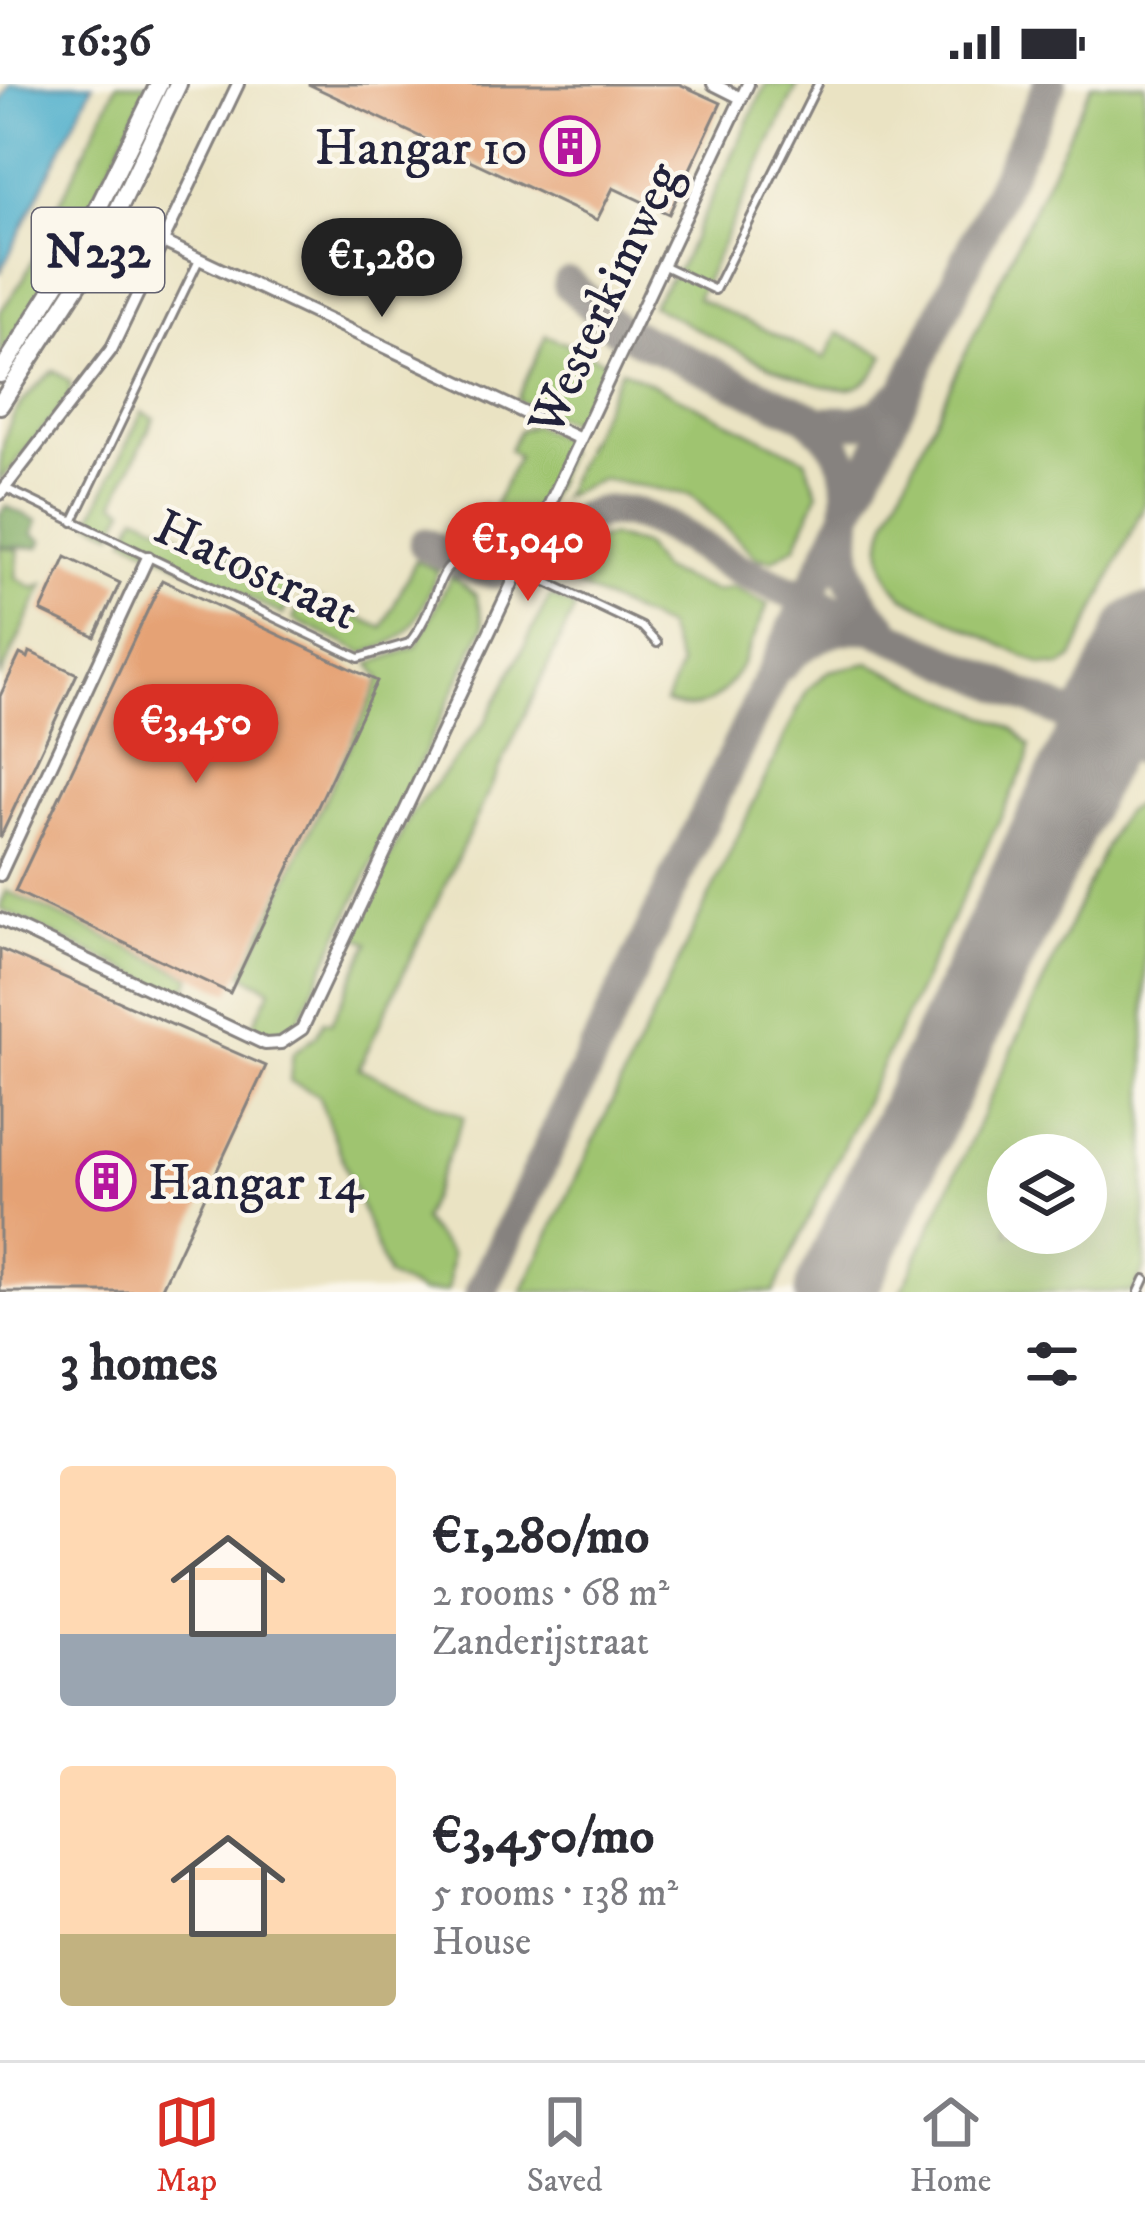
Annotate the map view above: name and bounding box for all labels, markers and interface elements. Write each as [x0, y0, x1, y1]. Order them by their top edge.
text: 16:36 [60, 14, 152, 70]
building icon: Hangar 10 [539, 115, 601, 177]
place label: Hangar 10 [314, 117, 528, 181]
street label: Westerkimweg [514, 153, 697, 447]
road number: N232 [32, 208, 164, 292]
pin: €1,280 [284, 218, 480, 320]
text: €1,280 [328, 232, 436, 281]
street label: Hatostraat [144, 496, 368, 646]
pin: €1,040 [430, 502, 626, 604]
text: €1,040 [472, 516, 584, 565]
pin: €3,450 [98, 684, 294, 786]
text: €3,450 [140, 698, 252, 747]
map controls [987, 1134, 1107, 1254]
button: layers [987, 1134, 1107, 1254]
building icon: Hangar 14 [75, 1150, 137, 1212]
place label: Hangar 14 [148, 1152, 365, 1216]
icon: filters [1019, 1331, 1085, 1397]
text: 3 homes [60, 1332, 218, 1396]
text: €1,280/mo [432, 1505, 649, 1569]
icon: home [156, 1514, 300, 1658]
text: 2 rooms · 68 m² [432, 1569, 669, 1618]
text: Zanderijstraat [432, 1618, 649, 1667]
text: €3,450/mo [432, 1805, 654, 1869]
icon: home [156, 1814, 300, 1958]
text: 5 rooms · 138 m² [432, 1869, 678, 1918]
text: House [432, 1918, 531, 1967]
tab: Map [154, 2089, 220, 2202]
tab: Saved [527, 2089, 603, 2202]
tab: Home [910, 2089, 991, 2202]

